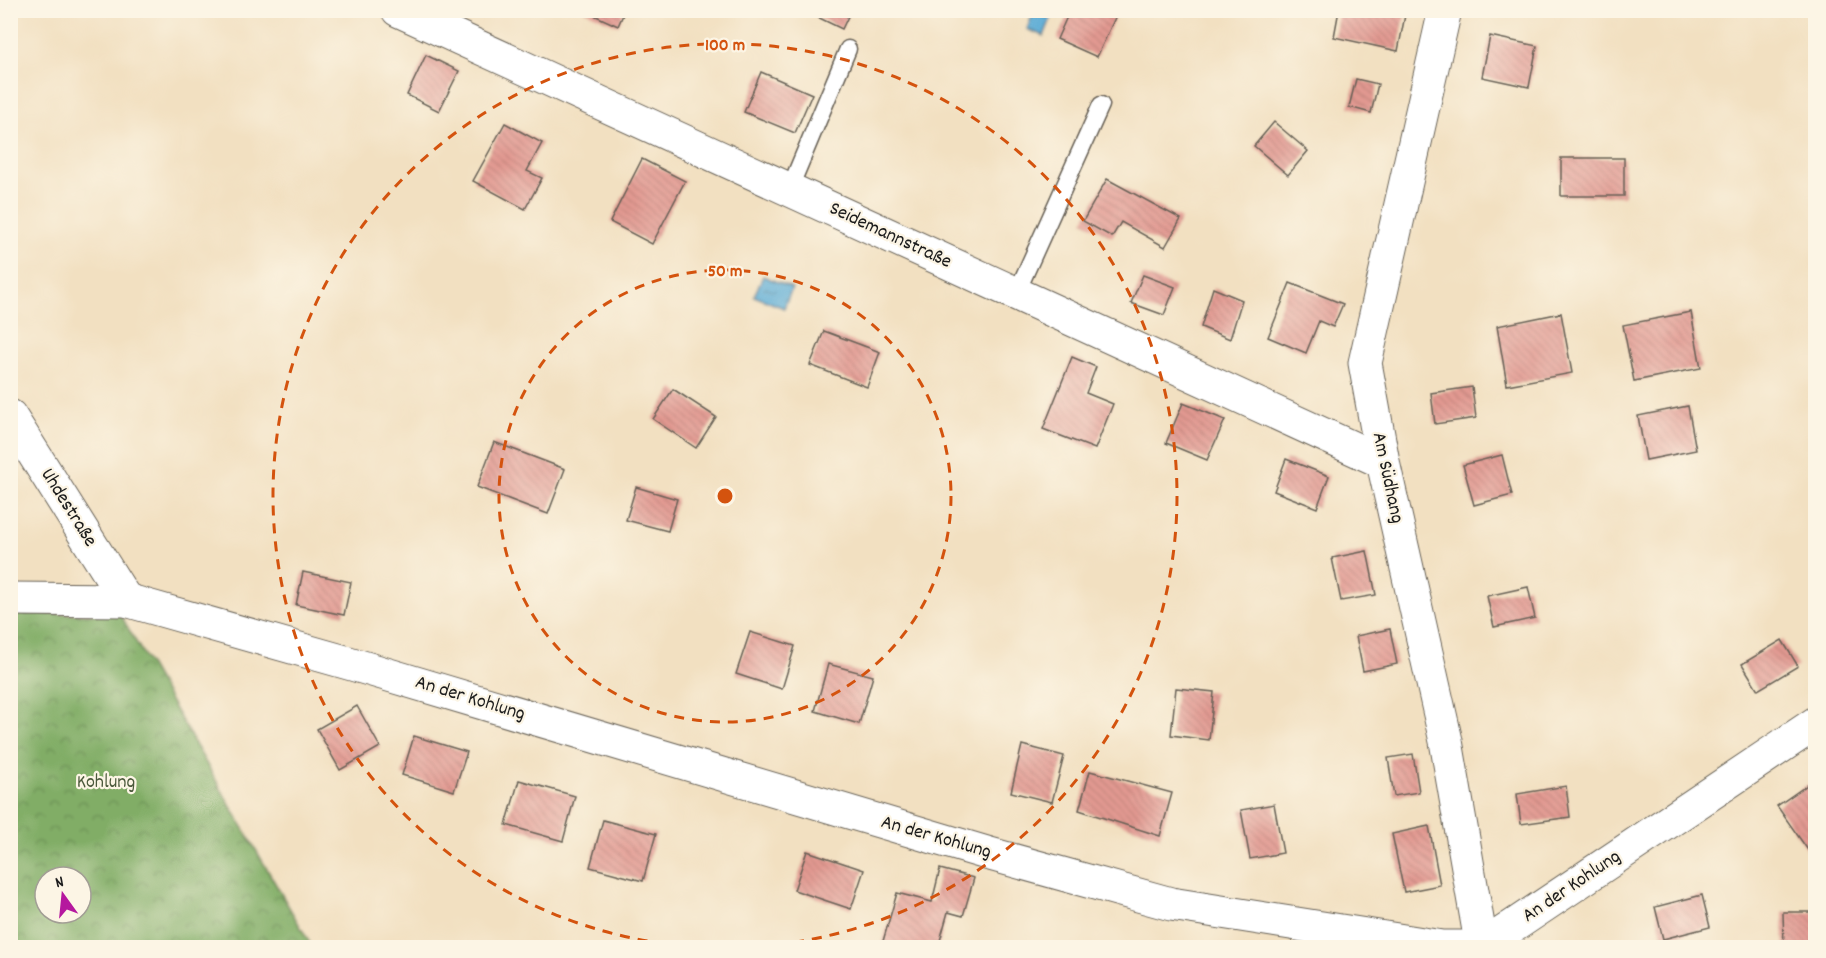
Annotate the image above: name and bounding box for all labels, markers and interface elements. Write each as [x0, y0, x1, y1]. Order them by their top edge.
text: 100 m [705, 34, 745, 59]
street label: Seidemannstraße [824, 195, 956, 277]
text: 50 m [708, 260, 742, 285]
street label: Am Südhang [1364, 430, 1410, 526]
street label: Uhdestraße [33, 463, 103, 553]
centre of rings [715, 486, 735, 506]
street label: An der Kohlung [412, 669, 528, 729]
park label: Kohlung [77, 769, 135, 797]
street label: An der Kohlung [878, 809, 994, 867]
street label: An der Kohlung [1517, 844, 1627, 930]
north arrow [33, 865, 93, 925]
text: N [53, 871, 67, 895]

